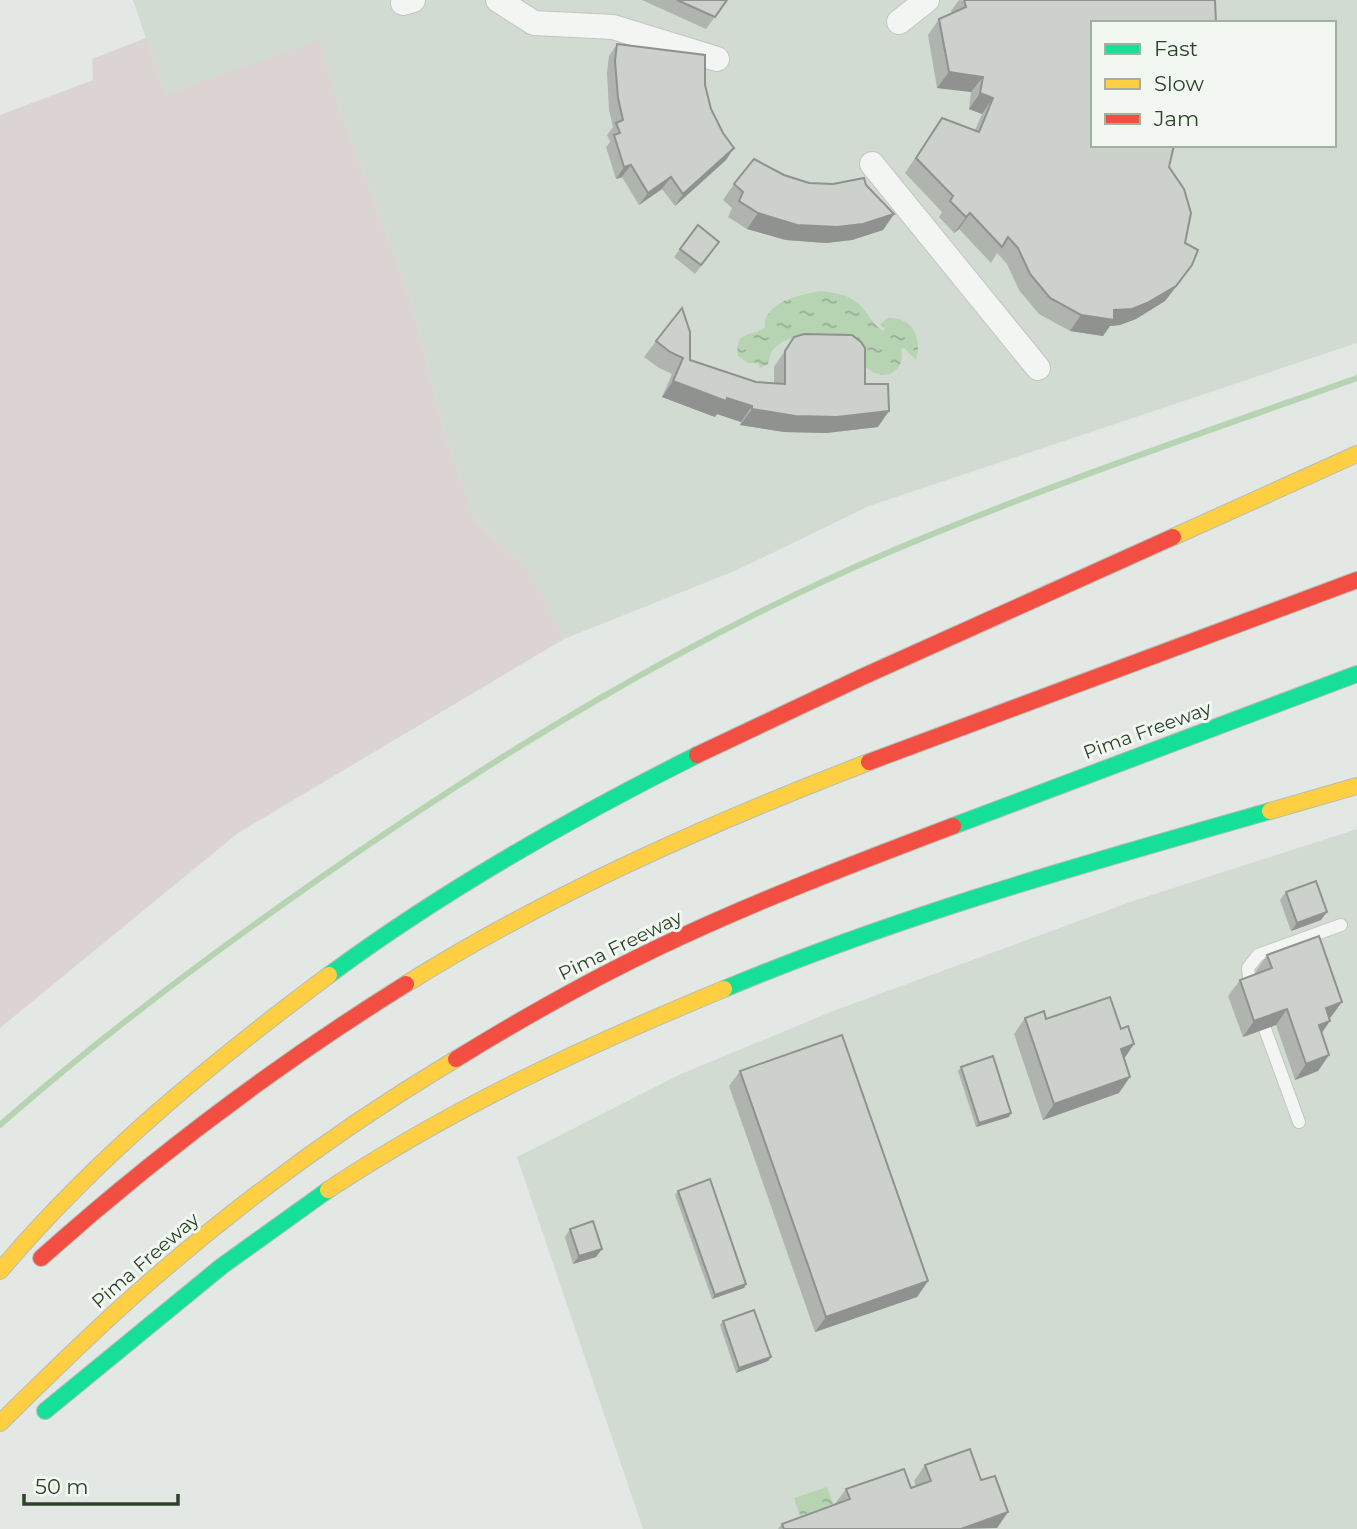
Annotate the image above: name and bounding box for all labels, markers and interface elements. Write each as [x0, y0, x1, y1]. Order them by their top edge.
legend [1091, 21, 1336, 147]
text: Fast [1154, 36, 1198, 61]
text: Slow [1154, 71, 1204, 96]
text: Jam [1153, 106, 1199, 131]
street label: Pima Freeway [1080, 696, 1215, 764]
street label: Pima Freeway [555, 905, 686, 985]
street label: Pima Freeway [87, 1207, 204, 1313]
scale bar [24, 1462, 178, 1506]
text: 50 m [35, 1474, 89, 1499]

